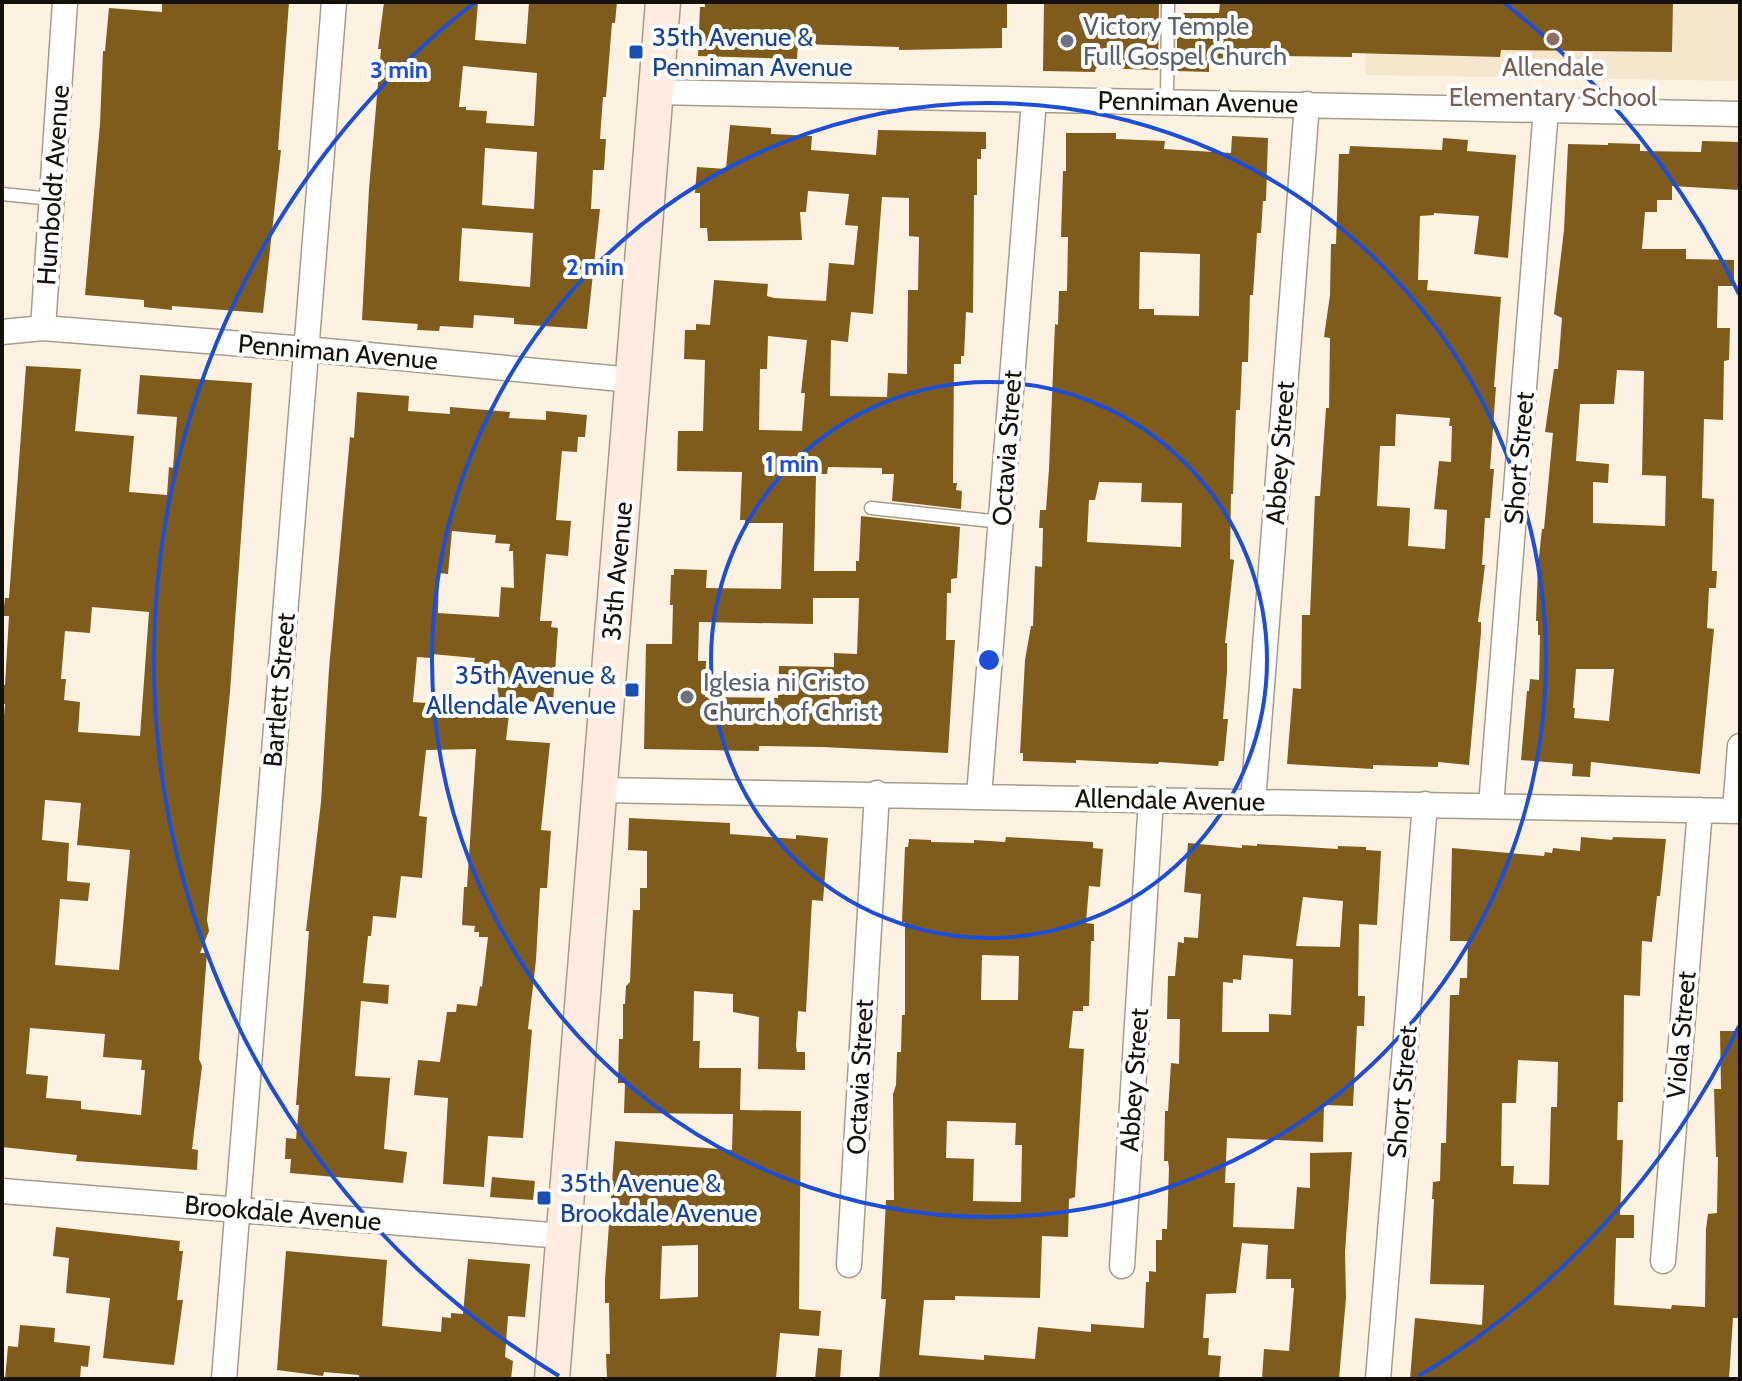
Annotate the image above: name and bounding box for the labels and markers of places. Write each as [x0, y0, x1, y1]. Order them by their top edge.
place label: Victory Temple Full Gospel Church [1083, 10, 1287, 72]
place label: 35th Avenue & Penniman Avenue [652, 21, 853, 83]
marker: Allendale Elementary School [1544, 30, 1562, 48]
marker: Victory Temple Full Gospel Church [1058, 32, 1076, 50]
marker: 35th Avenue & Penniman Avenue [627, 43, 645, 61]
place label: Allendale Elementary School [1449, 51, 1657, 113]
centre of rings [975, 646, 1003, 674]
place label: 35th Avenue & Allendale Avenue [426, 659, 616, 721]
place label: Iglesia ni Cristo Church of Christ [703, 666, 879, 728]
marker: 35th Avenue & Allendale Avenue [623, 681, 641, 699]
marker: Iglesia ni Cristo Church of Christ [678, 688, 696, 706]
place label: 35th Avenue & Brookdale Avenue [560, 1167, 757, 1229]
marker: 35th Avenue & Brookdale Avenue [535, 1189, 553, 1207]

